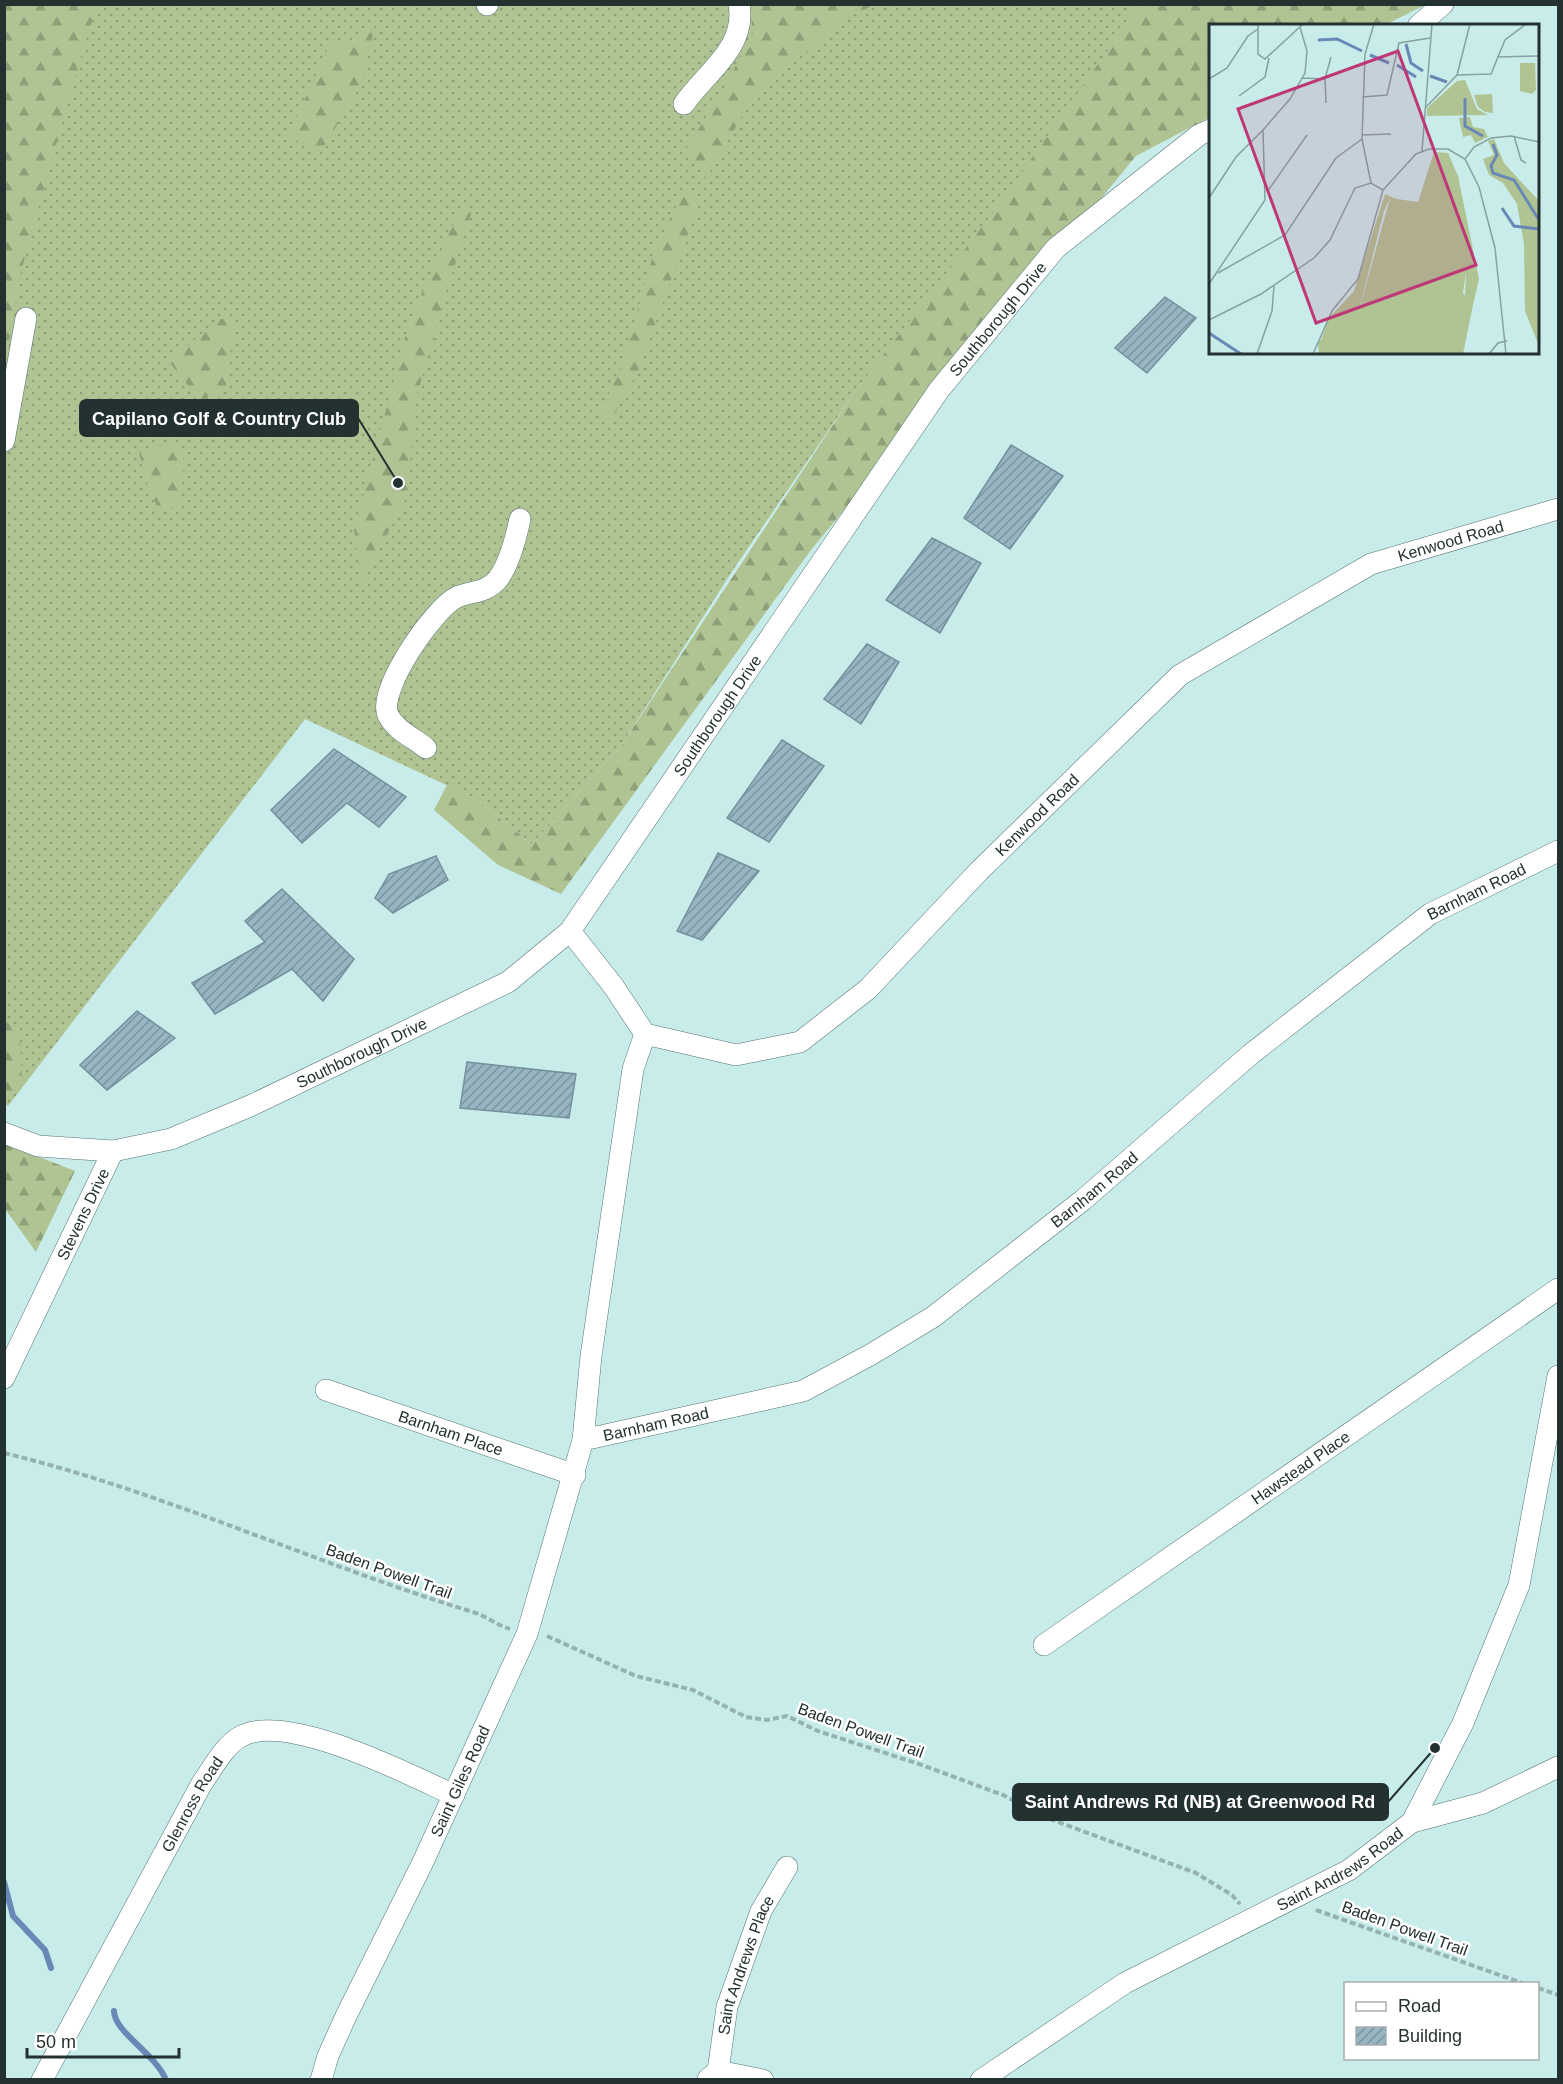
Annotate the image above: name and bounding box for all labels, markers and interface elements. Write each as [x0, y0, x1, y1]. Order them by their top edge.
inset map [1209, 24, 1539, 354]
street label: Southborough Drive [946, 259, 1050, 380]
callout: Capilano Golf & Country Club [80, 400, 358, 436]
text: Capilano Golf & Country Club [92, 409, 346, 429]
street label: Kenwood Road [1396, 517, 1506, 565]
street label: Southborough Drive [670, 652, 765, 779]
street label: Kenwood Road [992, 771, 1082, 859]
street label: Barnham Road [1424, 860, 1528, 923]
street label: Southborough Drive [294, 1014, 430, 1091]
street label: Barnham Road [1048, 1149, 1141, 1231]
street label: Stevens Drive [54, 1165, 113, 1263]
street label: Barnham Road [601, 1404, 710, 1444]
street label: Barnham Place [396, 1407, 505, 1459]
street label: Hawstead Place [1248, 1428, 1353, 1508]
street label: Baden Powell Trail [324, 1541, 454, 1602]
street label: Baden Powell Trail [796, 1700, 926, 1761]
street label: Saint Giles Road [428, 1723, 493, 1839]
street label: Glenross Road [159, 1754, 226, 1855]
callout: Saint Andrews Rd (NB) at Greenwood Rd [1013, 1784, 1388, 1820]
text: Saint Andrews Rd (NB) at Greenwood Rd [1025, 1792, 1375, 1812]
street label: Saint Andrews Road [1274, 1824, 1406, 1914]
street label: Saint Andrews Place [715, 1892, 777, 2036]
street label: Baden Powell Trail [1340, 1898, 1470, 1959]
legend [1344, 1982, 1539, 2060]
text: Road [1398, 1996, 1441, 2016]
scale bar [27, 2021, 178, 2059]
text: Building [1398, 2026, 1462, 2046]
text: 50 m [36, 2032, 76, 2052]

